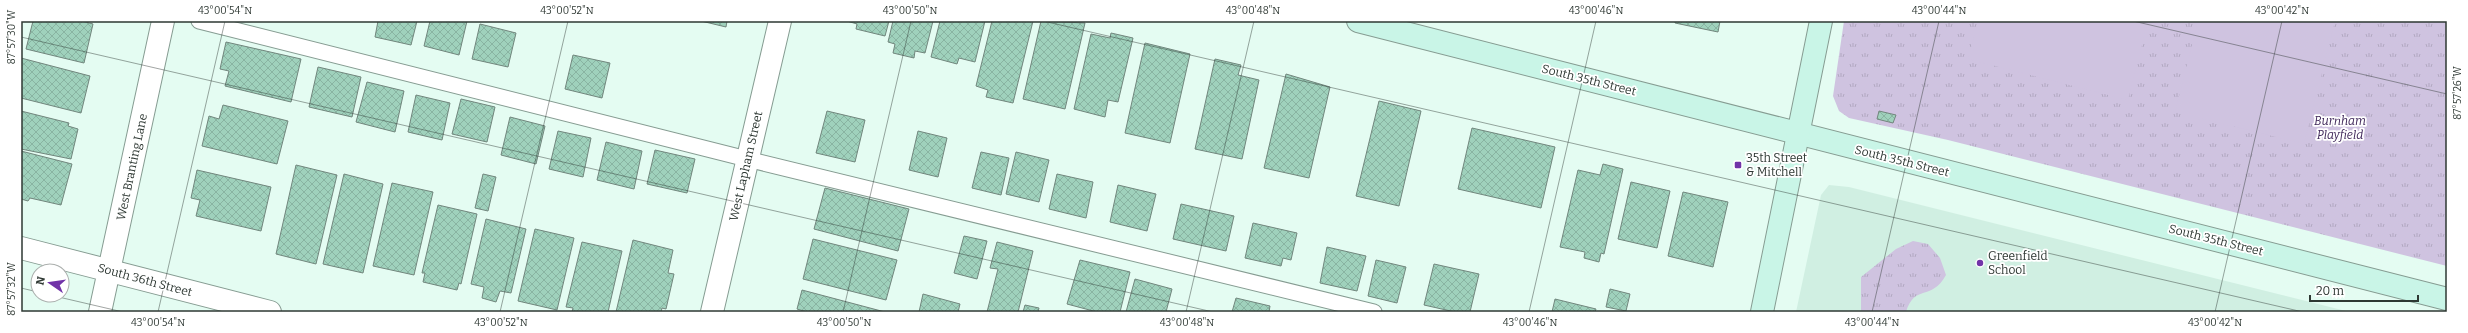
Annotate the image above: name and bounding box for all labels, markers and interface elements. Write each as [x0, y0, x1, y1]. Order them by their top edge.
text: 43°00'54"N [198, 5, 252, 17]
text: 43°00'52"N [540, 5, 594, 17]
text: 43°00'50"N [883, 5, 937, 17]
text: 43°00'48"N [1226, 5, 1280, 17]
text: 43°00'46"N [1569, 5, 1623, 17]
text: 43°00'44"N [1912, 5, 1966, 17]
text: 43°00'42"N [2255, 5, 2309, 17]
text: 87°57'30"W [6, 9, 18, 64]
street label: South 35th Street [1540, 62, 1638, 99]
text: 87°57'26"W [2452, 65, 2464, 120]
street label: West Lapham Street [727, 109, 766, 222]
street label: West Branting Lane [114, 112, 150, 222]
park label: Burnham Playfield [2314, 114, 2366, 142]
street label: South 35th Street [1853, 143, 1951, 180]
place label: 35th Street & Mitchell [1746, 151, 1808, 179]
marker: 35th Street & Mitchell [1733, 160, 1743, 170]
street label: South 35th Street [2167, 222, 2265, 259]
place label: Greenfield School [1988, 249, 2048, 277]
marker: Greenfield School [1975, 258, 1985, 268]
street label: South 36th Street [96, 261, 194, 300]
text: 87°57'32"W [6, 262, 18, 316]
north arrow [30, 263, 70, 303]
text: N [33, 275, 48, 286]
scale bar [2310, 277, 2418, 303]
text: 20 m [2316, 284, 2345, 298]
text: 43°00'54"N [131, 317, 185, 329]
text: 43°00'52"N [474, 317, 528, 329]
text: 43°00'50"N [817, 317, 871, 329]
text: 43°00'48"N [1160, 317, 1214, 329]
text: 43°00'46"N [1503, 317, 1557, 329]
text: 43°00'44"N [1845, 317, 1899, 329]
text: 43°00'42"N [2188, 317, 2242, 329]

